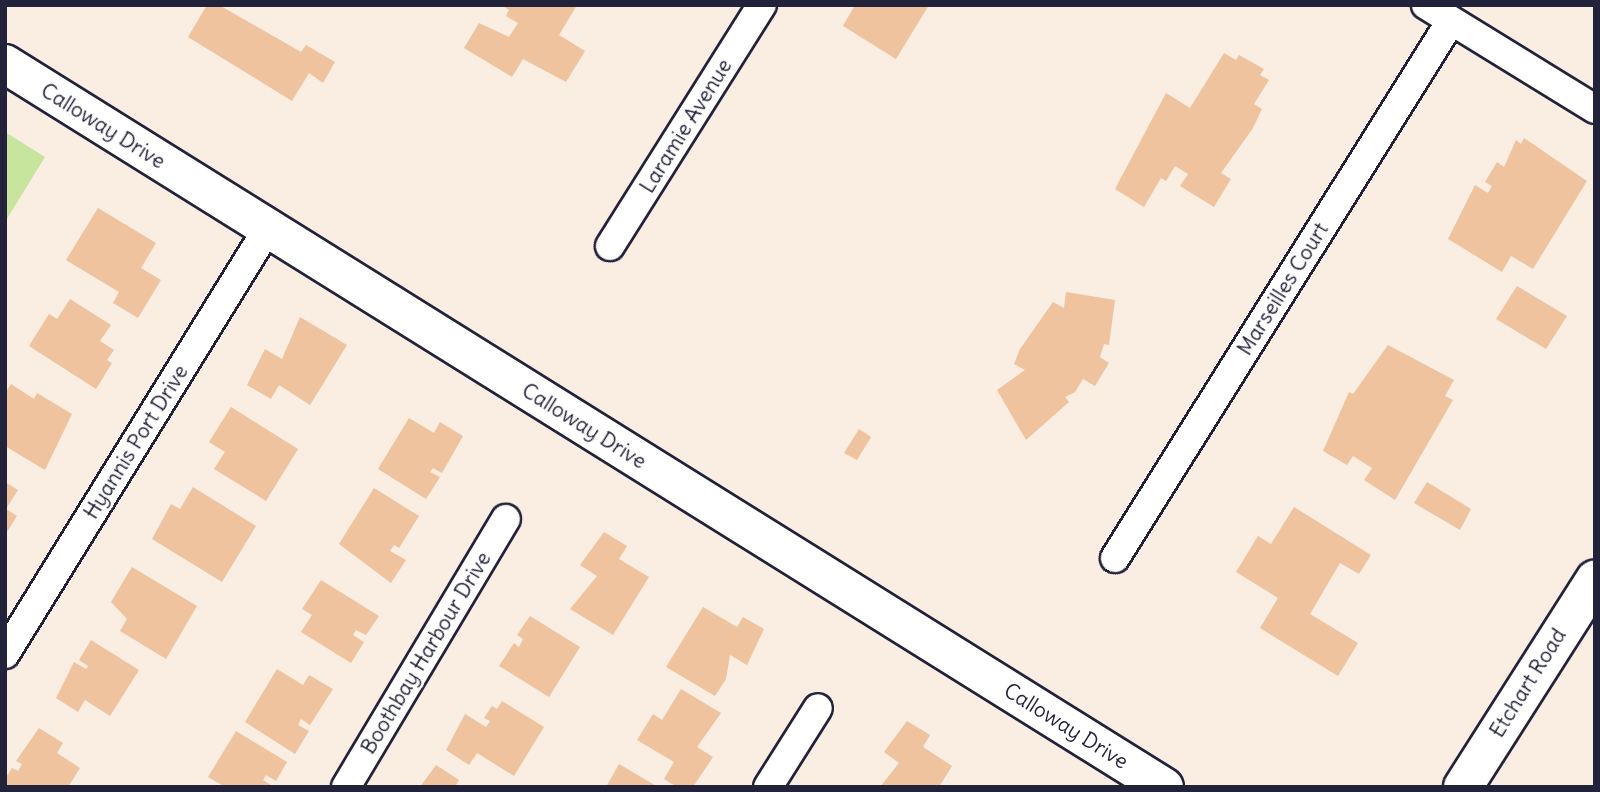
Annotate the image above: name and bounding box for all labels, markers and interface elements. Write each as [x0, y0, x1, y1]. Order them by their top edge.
street label: Laramie Avenue [635, 54, 737, 198]
street label: Calloway Drive [36, 78, 170, 174]
street label: Marseilles Court [1232, 218, 1334, 360]
street label: Hyannis Port Drive [78, 360, 194, 524]
street label: Calloway Drive [517, 378, 651, 474]
street label: Boothbay Harbour Drive [356, 547, 496, 759]
street label: Etchart Road [1485, 624, 1571, 742]
street label: Calloway Drive [999, 678, 1133, 774]

